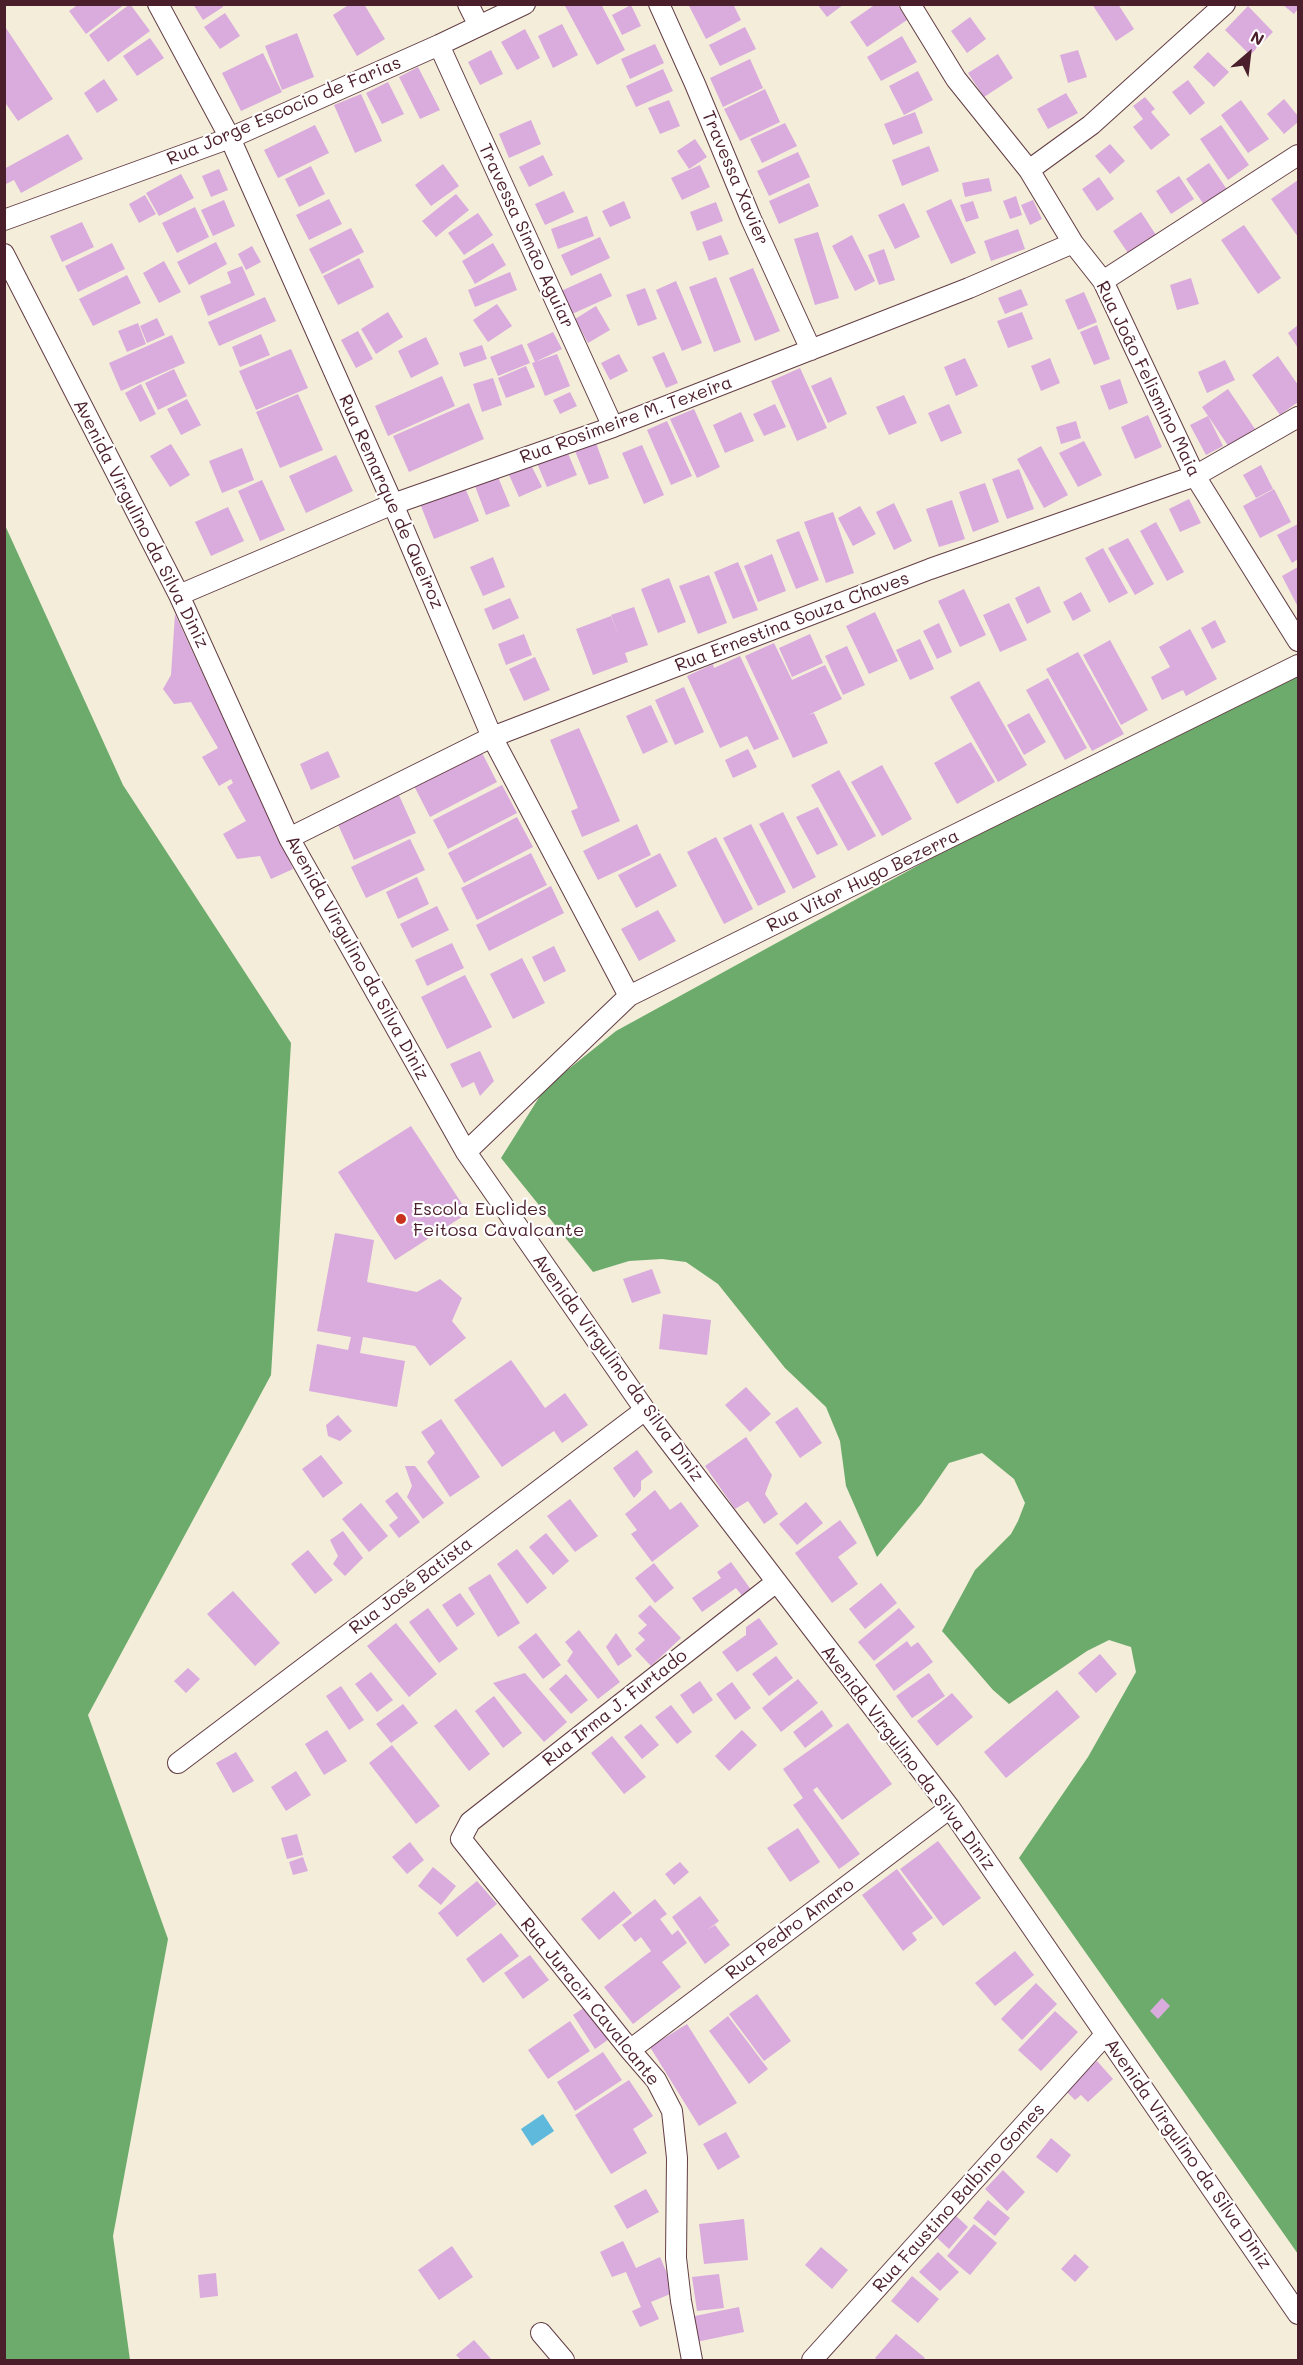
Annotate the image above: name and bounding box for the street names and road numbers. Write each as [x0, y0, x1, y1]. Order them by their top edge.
street label: Rua Jorge Escocio de Farias [164, 52, 404, 170]
street label: Travessa Xavier [697, 108, 773, 248]
street label: Travessa Simão Aguiar [474, 140, 578, 332]
street label: Rua João Felismino Maia [1091, 278, 1205, 480]
street label: Rua Rosimeire M. Texeira [517, 371, 735, 469]
street label: Rua Remarque de Queiroz [334, 391, 448, 613]
street label: Avenida Virgulino da Silva Diniz [69, 396, 213, 652]
street label: Rua Ernestina Souza Chaves [672, 567, 912, 677]
street label: Rua Vitor Hugo Bezerra [763, 825, 963, 937]
street label: Avenida Virgulino da Silva Diniz [281, 832, 433, 1084]
street label: Avenida Virgulino da Silva Diniz [528, 1250, 708, 1486]
street label: Rua José Batista [345, 1533, 477, 1639]
street label: Avenida Virgulino da Silva Diniz [816, 1641, 1000, 1875]
street label: Rua Irma J. Furtado [538, 1645, 692, 1771]
street label: Rua Pedro Amaro [722, 1874, 858, 1984]
street label: Rua Juracir Cavalcante [516, 1914, 664, 2090]
street label: Avenida Virgulino da Silva Diniz [1100, 2035, 1276, 2273]
street label: Rua Faustino Balbino Gomes [868, 2099, 1050, 2297]

